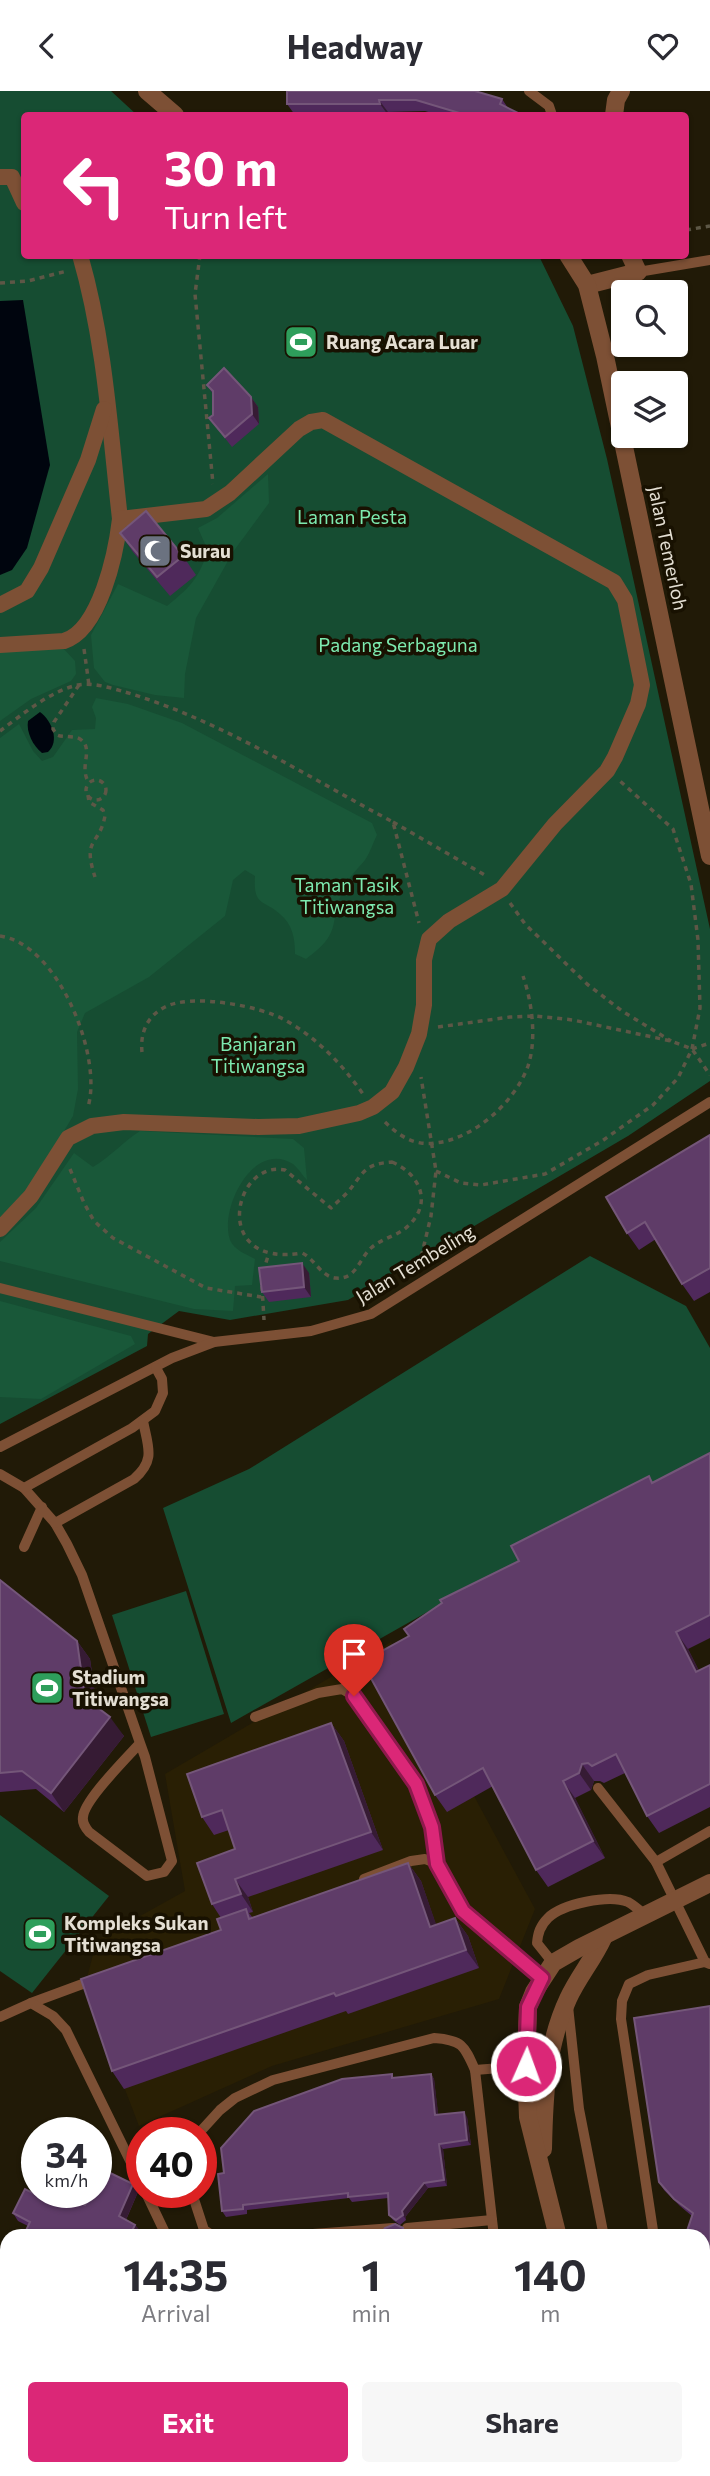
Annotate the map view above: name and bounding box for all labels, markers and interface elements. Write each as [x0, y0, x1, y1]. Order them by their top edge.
text: Headway [287, 26, 423, 66]
icon: back [28, 27, 66, 65]
icon: heart [644, 27, 682, 65]
text: 30 m [164, 136, 277, 196]
icon: left [49, 140, 140, 231]
text: Turn left [164, 196, 288, 236]
map controls [611, 280, 688, 448]
button: search [611, 280, 688, 357]
sports icon: Ruang Acara Luar [282, 323, 320, 361]
place label: Ruang Acara Luar [326, 330, 478, 353]
button: layers [611, 371, 688, 448]
street label: Jalan Temerloh [644, 484, 693, 612]
park label: Laman Pesta [297, 505, 407, 528]
mosque icon: Surau [136, 532, 174, 570]
place label: Surau [180, 539, 231, 562]
park label: Padang Serbaguna [318, 633, 478, 656]
park label: Taman Tasik Titiwangsa [294, 873, 400, 918]
park label: Banjaran Titiwangsa [211, 1032, 305, 1077]
street label: Jalan Tembeling [351, 1219, 478, 1308]
pin [324, 1624, 384, 1696]
icon: arrive [335, 1635, 373, 1673]
place label: Stadium Titiwangsa [72, 1665, 169, 1710]
sports icon: Stadium Titiwangsa [28, 1669, 66, 1707]
place label: Kompleks Sukan Titiwangsa [64, 1911, 208, 1956]
sports icon: Kompleks Sukan Titiwangsa [21, 1915, 59, 1953]
position arrow [489, 2029, 563, 2103]
speed limit sign: 40 [126, 2117, 217, 2208]
text: 34 [46, 2132, 87, 2175]
text: km/h [45, 2169, 88, 2191]
text: 14:35 [123, 2248, 228, 2300]
text: 1 [362, 2248, 381, 2300]
text: 140 [514, 2248, 587, 2300]
text: Arrival [141, 2299, 211, 2327]
text: min [351, 2299, 391, 2327]
text: m [540, 2299, 560, 2327]
button: Exit [28, 2382, 348, 2462]
button: Share [362, 2382, 682, 2462]

